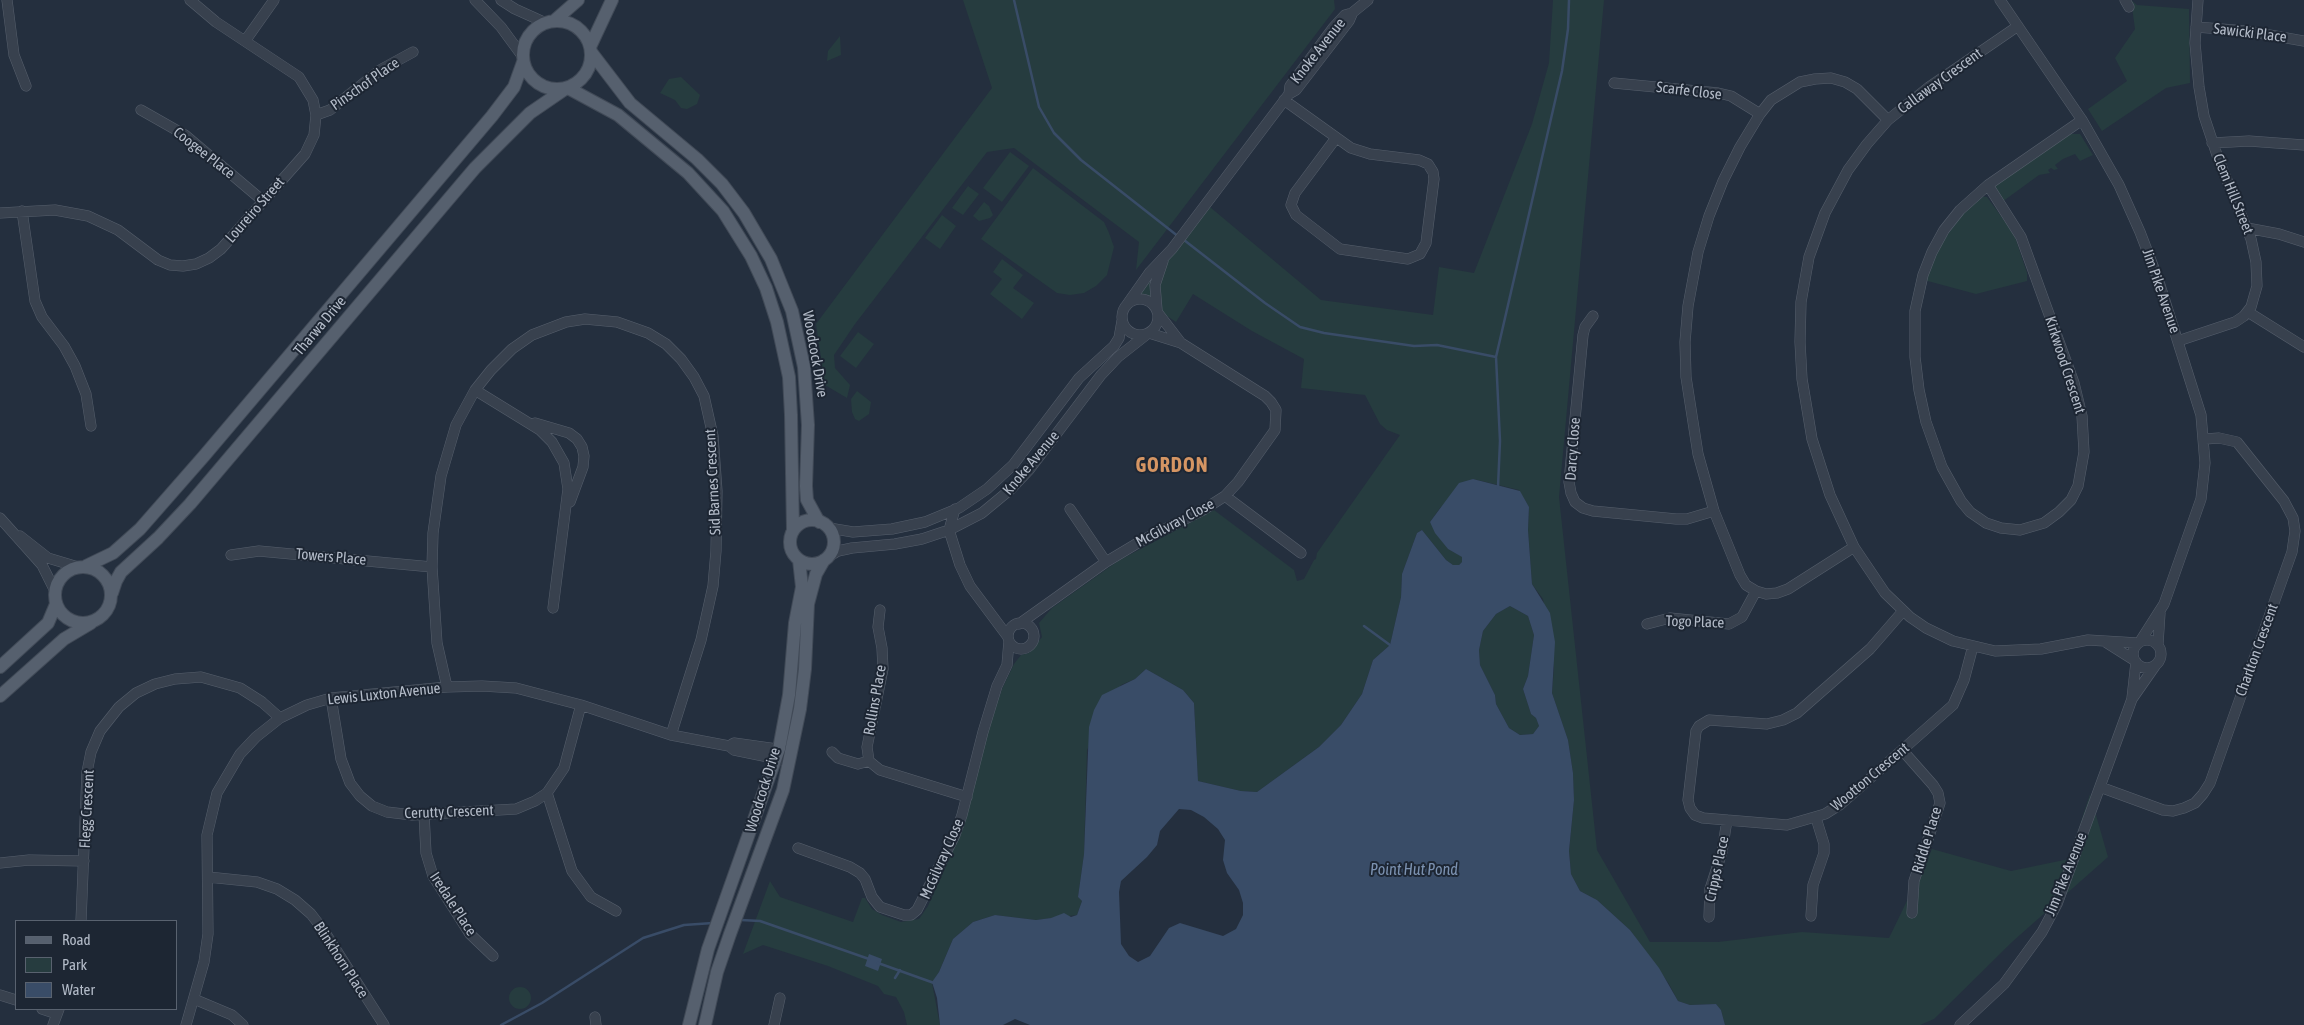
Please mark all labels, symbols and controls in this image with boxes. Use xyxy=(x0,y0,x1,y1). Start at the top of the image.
street label: Knoke Avenue xyxy=(1287,15,1349,87)
street label: Sawicki Place xyxy=(2212,20,2288,46)
street label: Callaway Crescent xyxy=(1894,44,1986,118)
street label: Pinschof Place xyxy=(327,54,403,114)
street label: Scarfe Close xyxy=(1655,78,1723,104)
street label: Coogee Place xyxy=(170,123,238,183)
street label: Clem Hill Street xyxy=(2209,151,2257,237)
street label: Loureiro Street xyxy=(222,173,288,247)
street label: Jim Pike Avenue xyxy=(2138,246,2184,336)
street label: Tharwa Drive xyxy=(290,293,350,359)
street label: Woodcock Drive xyxy=(799,309,831,399)
street label: Kirkwood Crescent xyxy=(2041,314,2089,416)
street label: Darcy Close xyxy=(1562,417,1584,481)
street label: Knoke Avenue xyxy=(999,427,1063,499)
street label: Sid Barnes Crescent xyxy=(701,429,725,535)
district label: GORDON xyxy=(1135,454,1209,478)
street label: McGilvray Close xyxy=(1133,495,1217,551)
street label: Towers Place xyxy=(295,545,367,569)
street label: Charlton Crescent xyxy=(2232,601,2282,699)
street label: Togo Place xyxy=(1665,612,1725,632)
street label: Rollins Place xyxy=(860,663,890,737)
street label: Lewis Luxton Avenue xyxy=(327,679,441,709)
street label: Wootton Crescent xyxy=(1827,739,1913,815)
street label: Woodcock Drive xyxy=(742,746,784,834)
street label: Flegg Crescent xyxy=(76,769,98,849)
street label: Cerutty Crescent xyxy=(404,801,494,823)
street label: Riddle Place xyxy=(1908,805,1946,875)
street label: McGilvray Close xyxy=(916,816,968,902)
street label: Jim Pike Avenue xyxy=(2041,830,2091,918)
street label: Cripps Place xyxy=(1701,834,1733,904)
water label: Point Hut Pond xyxy=(1370,860,1458,880)
street label: Iredale Place xyxy=(426,869,480,939)
street label: Blinkhorn Place xyxy=(310,919,372,1001)
legend xyxy=(15,920,178,1010)
text: Road xyxy=(62,931,91,948)
text: Park xyxy=(62,956,87,973)
text: Water xyxy=(62,981,95,998)

